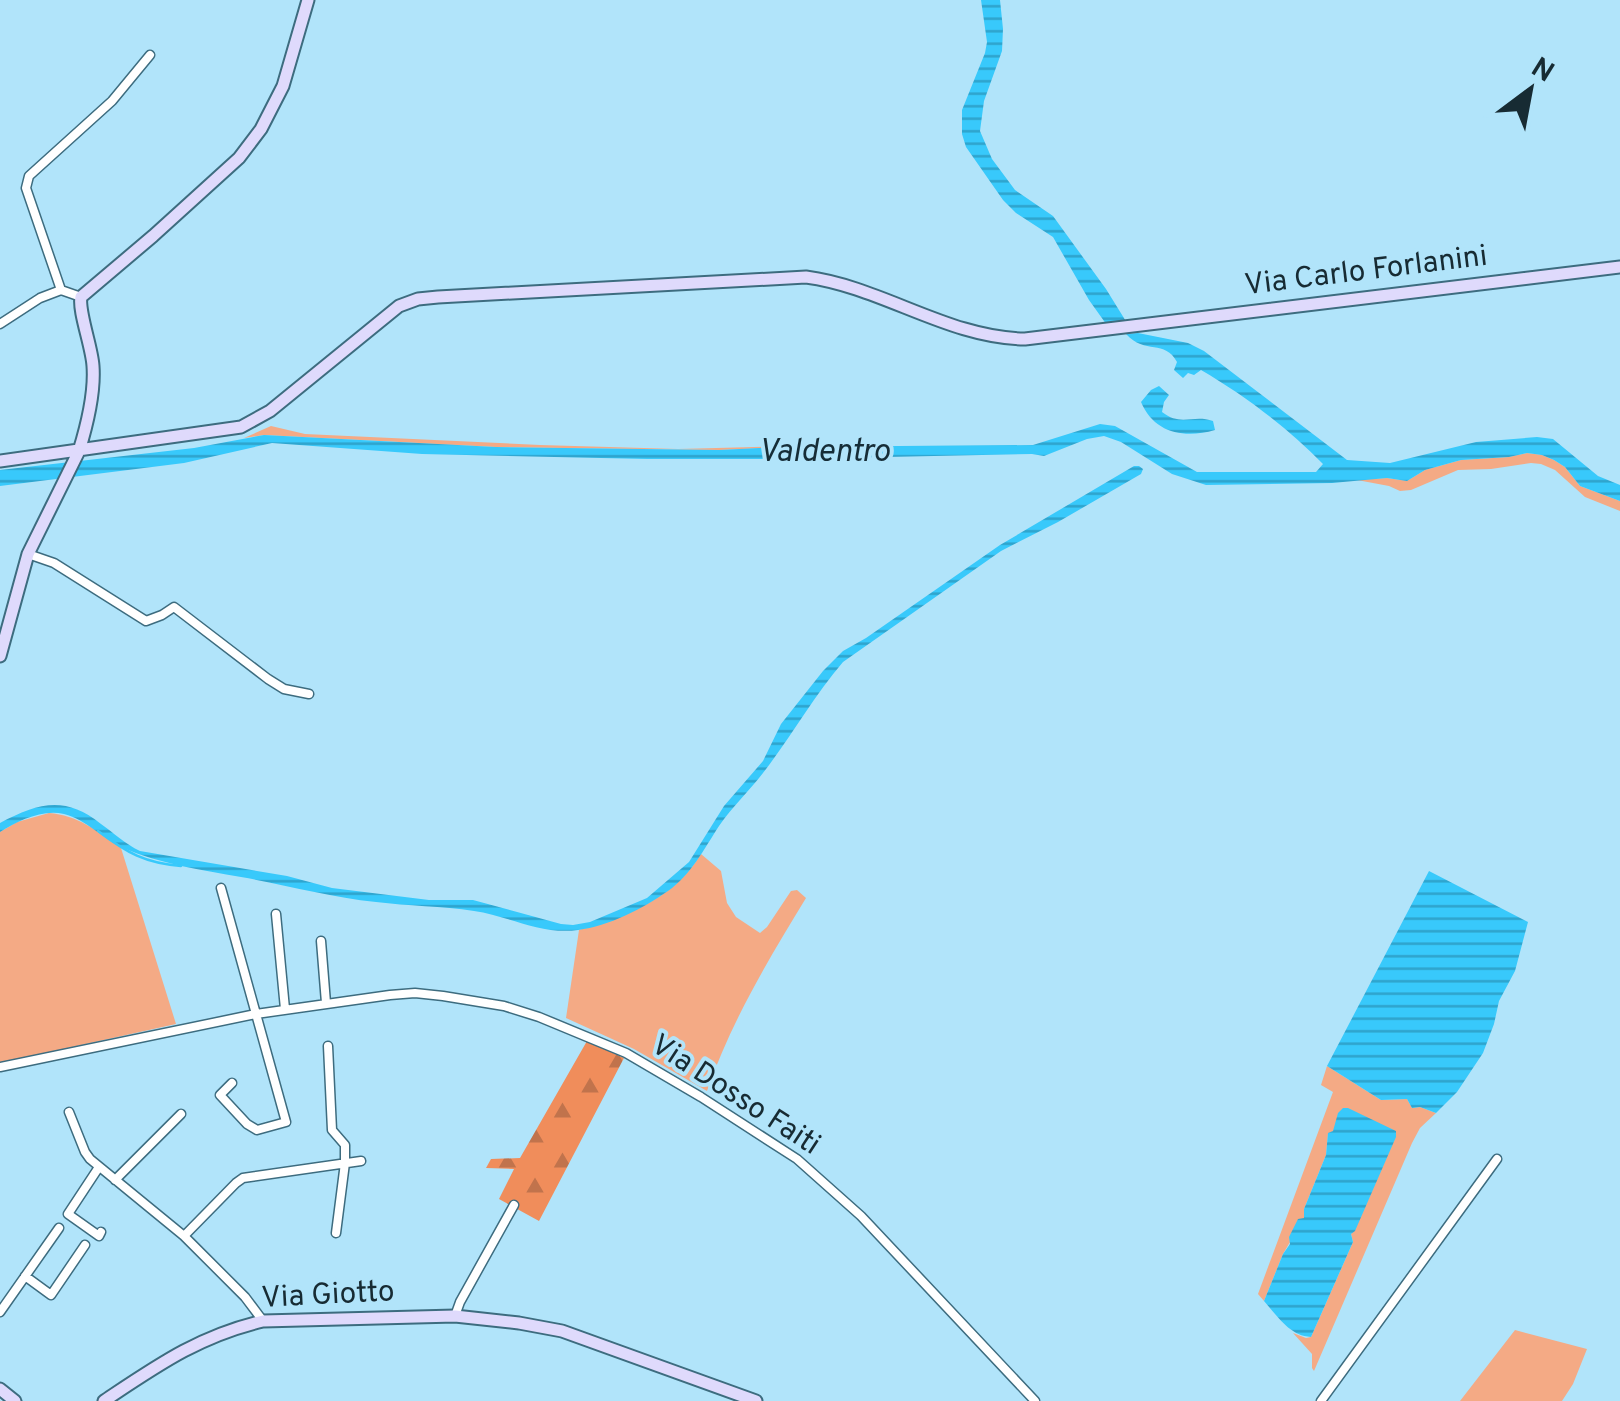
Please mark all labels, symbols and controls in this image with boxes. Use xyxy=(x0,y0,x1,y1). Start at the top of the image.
north arrow xyxy=(1480,40,1580,140)
text: N xyxy=(1524,51,1560,92)
street label: Via Carlo Forlanini xyxy=(1242,239,1490,305)
water label: Valdentro xyxy=(758,433,891,473)
street label: Via Dosso Faiti xyxy=(643,1028,827,1164)
street label: Via Giotto xyxy=(260,1274,396,1318)

